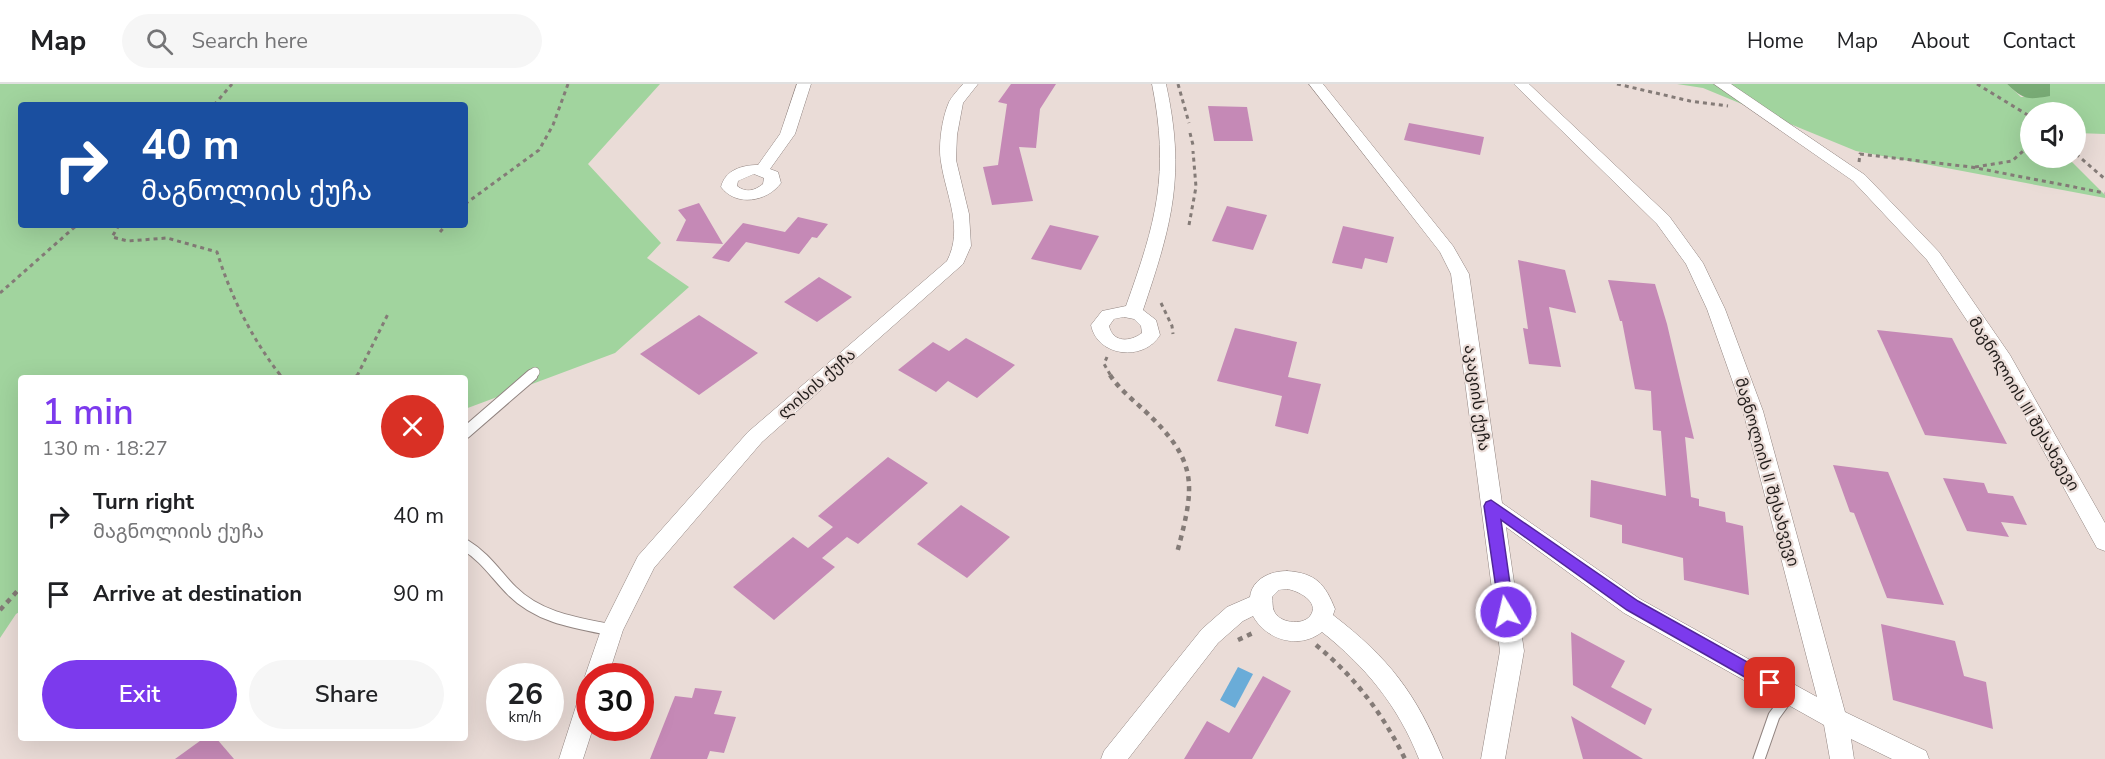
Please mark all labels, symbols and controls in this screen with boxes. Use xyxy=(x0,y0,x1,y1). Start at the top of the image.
search box xyxy=(122,14,542,68)
text: Map xyxy=(30,22,86,60)
icon: search xyxy=(143,25,176,58)
text: Search here xyxy=(191,26,308,56)
text: Home xyxy=(1747,27,1804,55)
text: Map xyxy=(1837,27,1878,55)
text: About xyxy=(1911,27,1969,55)
text: Contact xyxy=(2002,27,2075,55)
map controls xyxy=(2020,102,2086,168)
button: sound xyxy=(2020,102,2086,168)
text: 40 m xyxy=(141,117,240,174)
icon: right xyxy=(42,126,120,204)
text: მაგნოლიის ქუჩა xyxy=(141,173,372,210)
street label: მაგნოლიის III შესახვევი xyxy=(1963,313,2085,495)
street label: ლისის ქუჩა xyxy=(773,344,861,424)
street label: აკაციის ქუჩა xyxy=(1459,344,1495,452)
street label: მაგნოლიის II შესახვევი xyxy=(1729,375,1805,569)
text: 1 min xyxy=(42,388,134,437)
button: close xyxy=(381,395,444,458)
text: 130 m · 18:27 xyxy=(42,435,168,462)
text: Turn right xyxy=(93,487,194,517)
icon: right xyxy=(42,500,75,533)
text: 40 m xyxy=(393,501,444,531)
text: მაგნოლიის ქუჩა xyxy=(93,518,264,545)
icon: arrive xyxy=(42,578,75,611)
text: Arrive at destination xyxy=(93,579,302,609)
text: 90 m xyxy=(393,579,444,609)
position arrow xyxy=(1474,580,1538,644)
pin xyxy=(1744,657,1795,708)
button: Exit xyxy=(42,660,237,729)
button: Share xyxy=(249,660,444,729)
speed limit sign: 30 xyxy=(576,663,654,741)
icon: arrive xyxy=(1753,666,1786,699)
text: 26 xyxy=(507,674,543,715)
text: km/h xyxy=(508,707,542,727)

